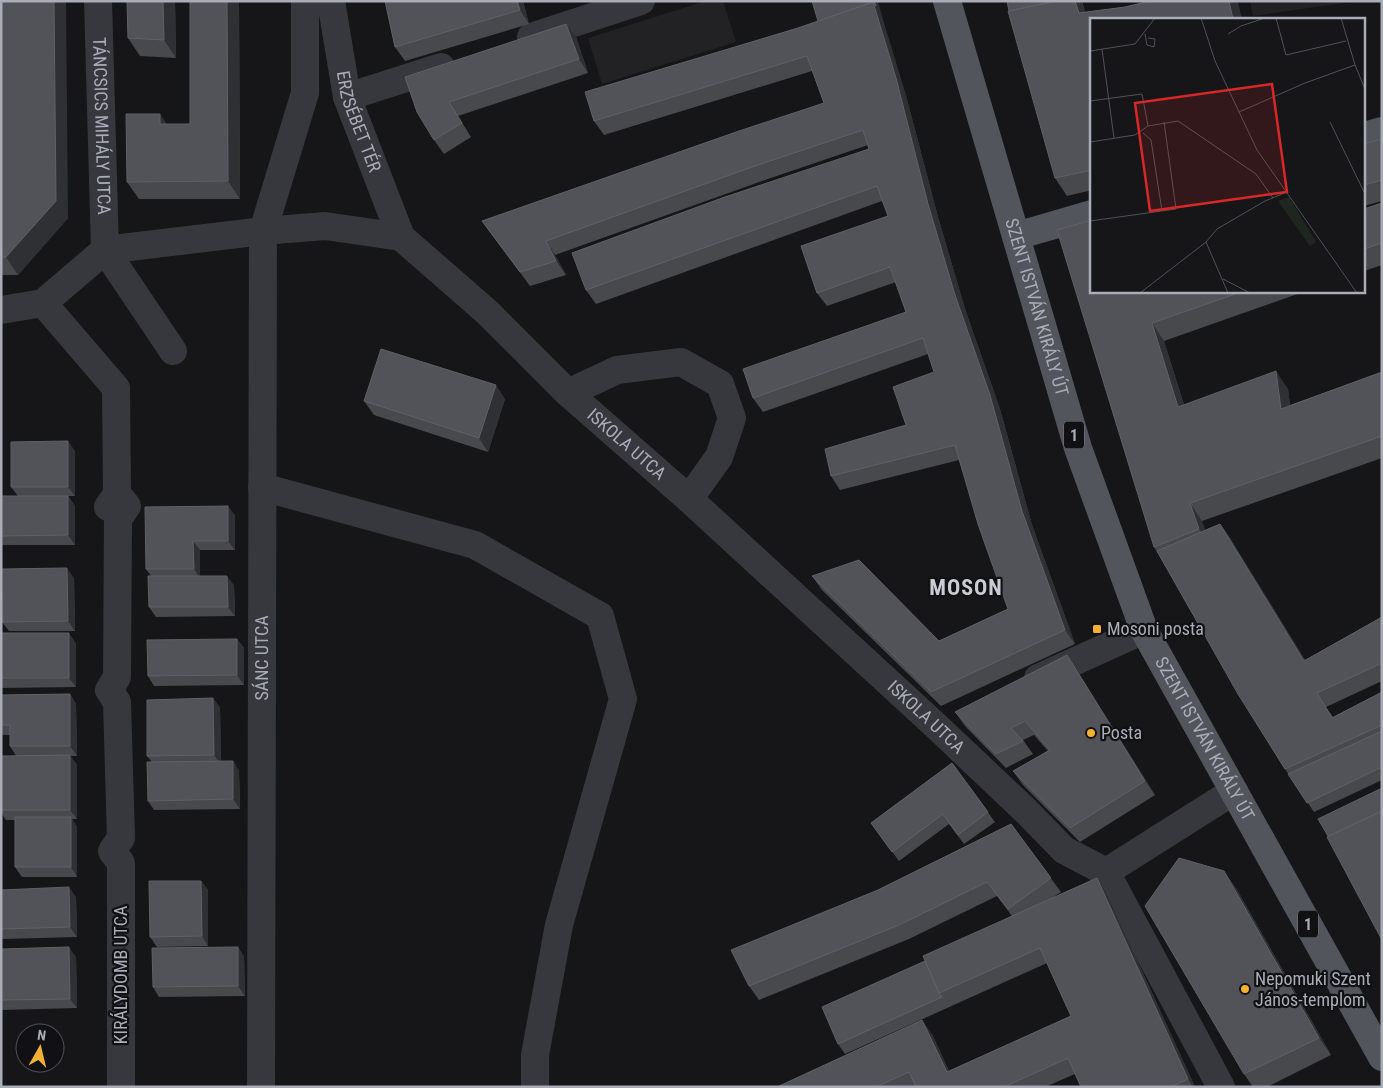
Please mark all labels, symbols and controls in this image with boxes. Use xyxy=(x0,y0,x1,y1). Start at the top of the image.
inset map xyxy=(1090,18,1366,292)
street label: TÁNCSICS MIHÁLY UTCA xyxy=(89,37,115,216)
street label: ERZSÉBET TÉR xyxy=(333,69,386,175)
street label: SZENT ISTVÁN KIRÁLY ÚT xyxy=(1001,216,1073,398)
street label: ISKOLA UTCA xyxy=(583,404,671,484)
road number: 1 xyxy=(1064,422,1084,448)
district label: MOSON xyxy=(929,575,1003,600)
street label: SÁNC UTCA xyxy=(251,615,272,701)
place label: Mosoni posta xyxy=(1107,618,1204,639)
marker: Mosoni posta xyxy=(1091,623,1103,635)
street label: SZENT ISTVÁN KIRÁLY ÚT xyxy=(1151,653,1259,824)
street label: ISKOLA UTCA xyxy=(884,676,970,758)
place label: Posta xyxy=(1101,722,1142,743)
marker: Posta xyxy=(1085,727,1097,739)
street label: KIRÁLYDOMB UTCA xyxy=(110,905,131,1044)
road number: 1 xyxy=(1298,911,1318,938)
place label: Nepomuki Szent János-templom xyxy=(1255,968,1371,1010)
marker: Nepomuki Szent János-templom xyxy=(1239,983,1251,995)
north arrow xyxy=(15,1023,65,1073)
text: N xyxy=(36,1027,47,1044)

